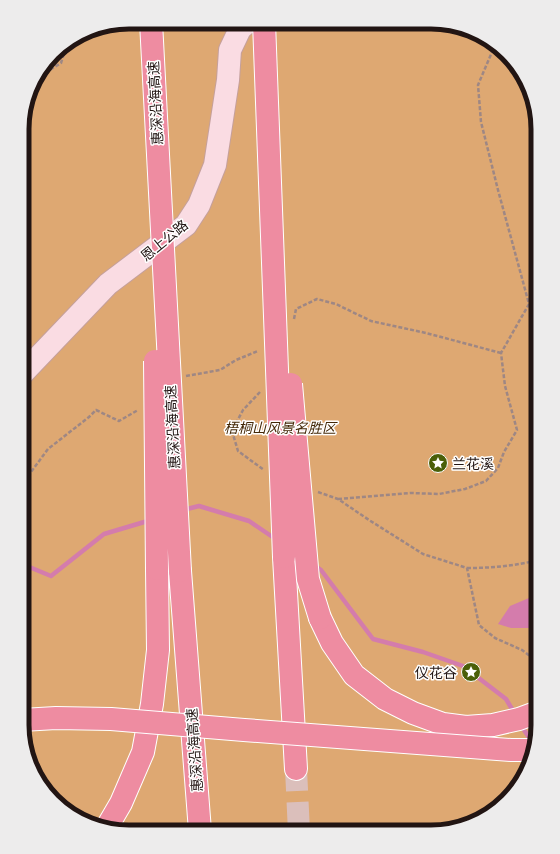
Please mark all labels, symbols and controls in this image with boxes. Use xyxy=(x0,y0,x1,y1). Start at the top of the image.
street label: 惠深沿海高速 xyxy=(143,61,167,145)
street label: 恩上公路 xyxy=(136,215,192,265)
street label: 惠深沿海高速 xyxy=(160,385,184,469)
park label: 梧桐山风景名胜区 xyxy=(224,418,338,437)
place icon: 兰花溪 xyxy=(427,452,449,474)
place label: 兰花溪 xyxy=(452,454,494,473)
place icon: 仪花谷 xyxy=(460,661,482,683)
place label: 仪花谷 xyxy=(415,663,457,682)
street label: 惠深沿海高速 xyxy=(182,707,206,793)

